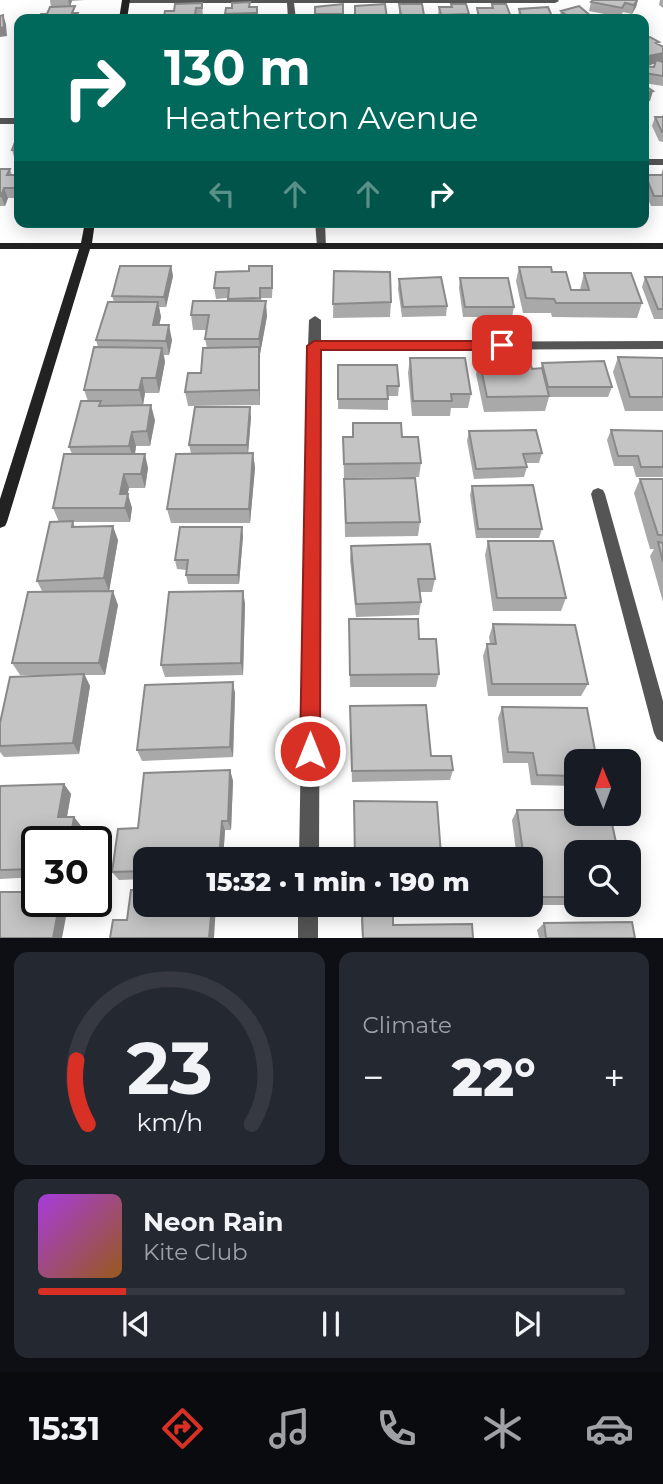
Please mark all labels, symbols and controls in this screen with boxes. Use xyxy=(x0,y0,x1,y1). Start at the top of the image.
text: 130 m xyxy=(164,38,311,97)
icon: right xyxy=(49,42,140,133)
text: Heatherton Avenue xyxy=(164,98,478,137)
icon: left xyxy=(203,175,241,213)
icon: ahead xyxy=(276,175,314,213)
icon: ahead xyxy=(349,175,387,213)
icon: right xyxy=(422,175,460,213)
pin xyxy=(472,315,532,375)
icon: arrive xyxy=(483,326,521,364)
position arrow xyxy=(273,714,347,788)
north arrow xyxy=(564,749,640,826)
map controls xyxy=(564,749,641,917)
speed limit sign: 30 xyxy=(21,826,112,917)
button: search xyxy=(564,840,641,917)
text: 15:32 · 1 min · 190 m xyxy=(206,866,470,898)
text: Climate xyxy=(363,1011,452,1039)
text: 23 xyxy=(126,1025,212,1113)
text: 22° xyxy=(452,1046,536,1109)
text: − xyxy=(363,1054,384,1101)
text: + xyxy=(603,1054,625,1101)
text: km/h xyxy=(136,1107,203,1137)
text: Neon Rain xyxy=(143,1206,284,1238)
text: Kite Club xyxy=(143,1238,248,1266)
icon: previous xyxy=(117,1305,155,1343)
icon: pause xyxy=(312,1305,350,1343)
icon: next xyxy=(508,1305,546,1343)
icon: directions xyxy=(158,1404,207,1453)
icon: music xyxy=(265,1404,314,1453)
icon: phone xyxy=(372,1404,421,1453)
icon: climate xyxy=(478,1404,527,1453)
icon: car xyxy=(585,1404,634,1453)
text: 15:31 xyxy=(29,1409,100,1448)

